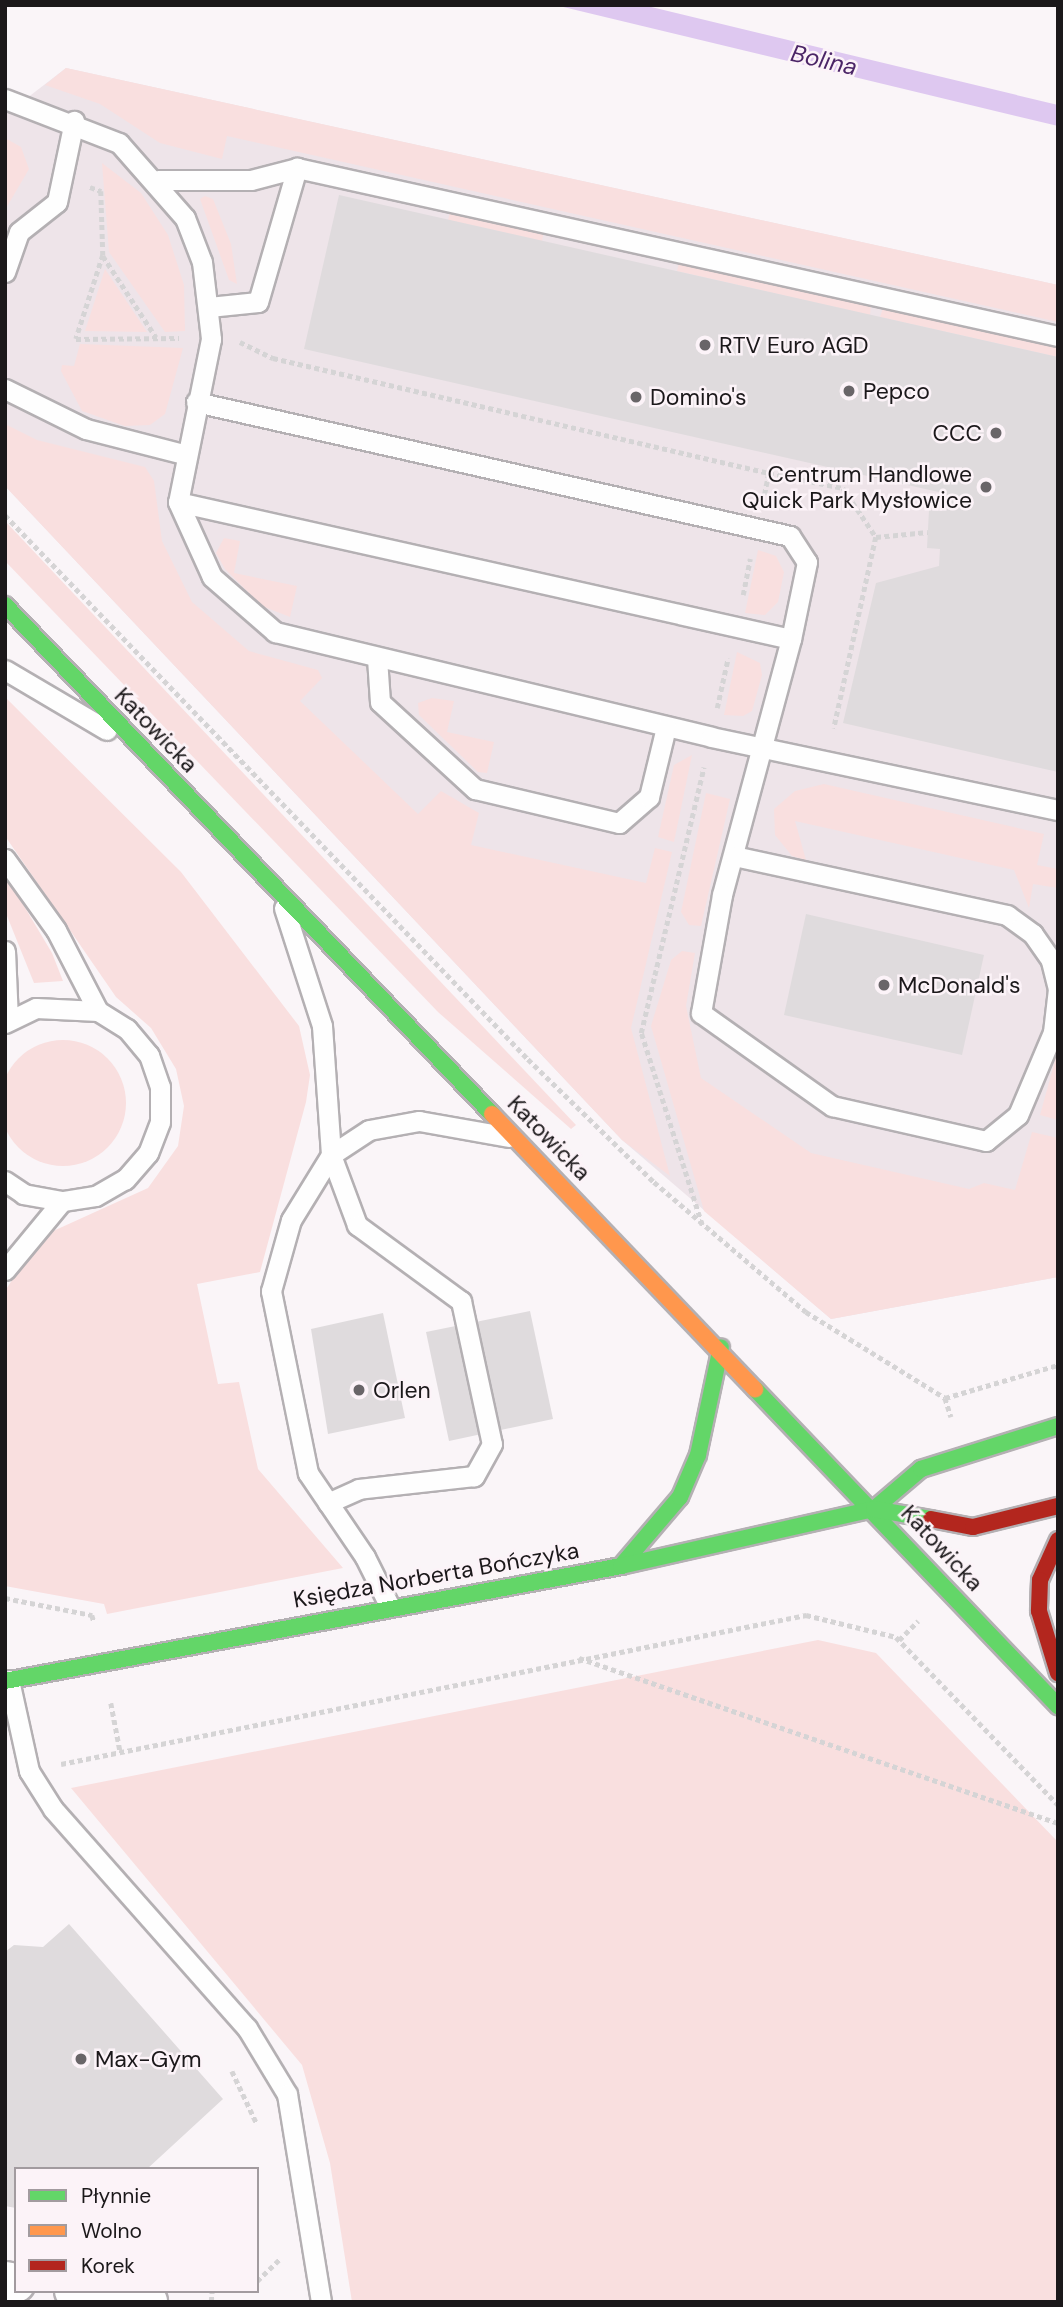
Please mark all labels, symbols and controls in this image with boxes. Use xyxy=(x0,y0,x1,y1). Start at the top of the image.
water label: Bolina xyxy=(788,38,860,82)
place label: RTV Euro AGD xyxy=(719,331,869,359)
marker: RTV Euro AGD xyxy=(697,337,713,353)
place label: Pepco xyxy=(863,377,930,405)
place label: Domino's xyxy=(650,383,747,411)
marker: Pepco xyxy=(841,383,857,399)
marker: Domino's xyxy=(628,389,644,405)
place label: CCC xyxy=(933,419,982,447)
marker: CCC xyxy=(988,425,1004,441)
place label: Centrum Handlowe Quick Park Mysłowice xyxy=(742,460,972,514)
marker: Centrum Handlowe Quick Park Mysłowice xyxy=(978,479,994,495)
street label: Katowicka xyxy=(109,682,203,778)
place label: McDonald's xyxy=(898,971,1020,999)
marker: McDonald's xyxy=(876,977,892,993)
street label: Katowicka xyxy=(502,1090,596,1186)
place label: Orlen xyxy=(373,1376,431,1404)
marker: Orlen xyxy=(351,1382,367,1398)
street label: Katowicka xyxy=(895,1499,989,1597)
street label: Księdza Norberta Bończyka xyxy=(291,1536,581,1614)
place label: Max-Gym xyxy=(95,2045,201,2073)
marker: Max-Gym xyxy=(73,2051,89,2067)
legend xyxy=(14,2167,259,2293)
text: Płynnie xyxy=(81,2182,151,2210)
text: Wolno xyxy=(81,2217,142,2245)
text: Korek xyxy=(81,2252,135,2280)

